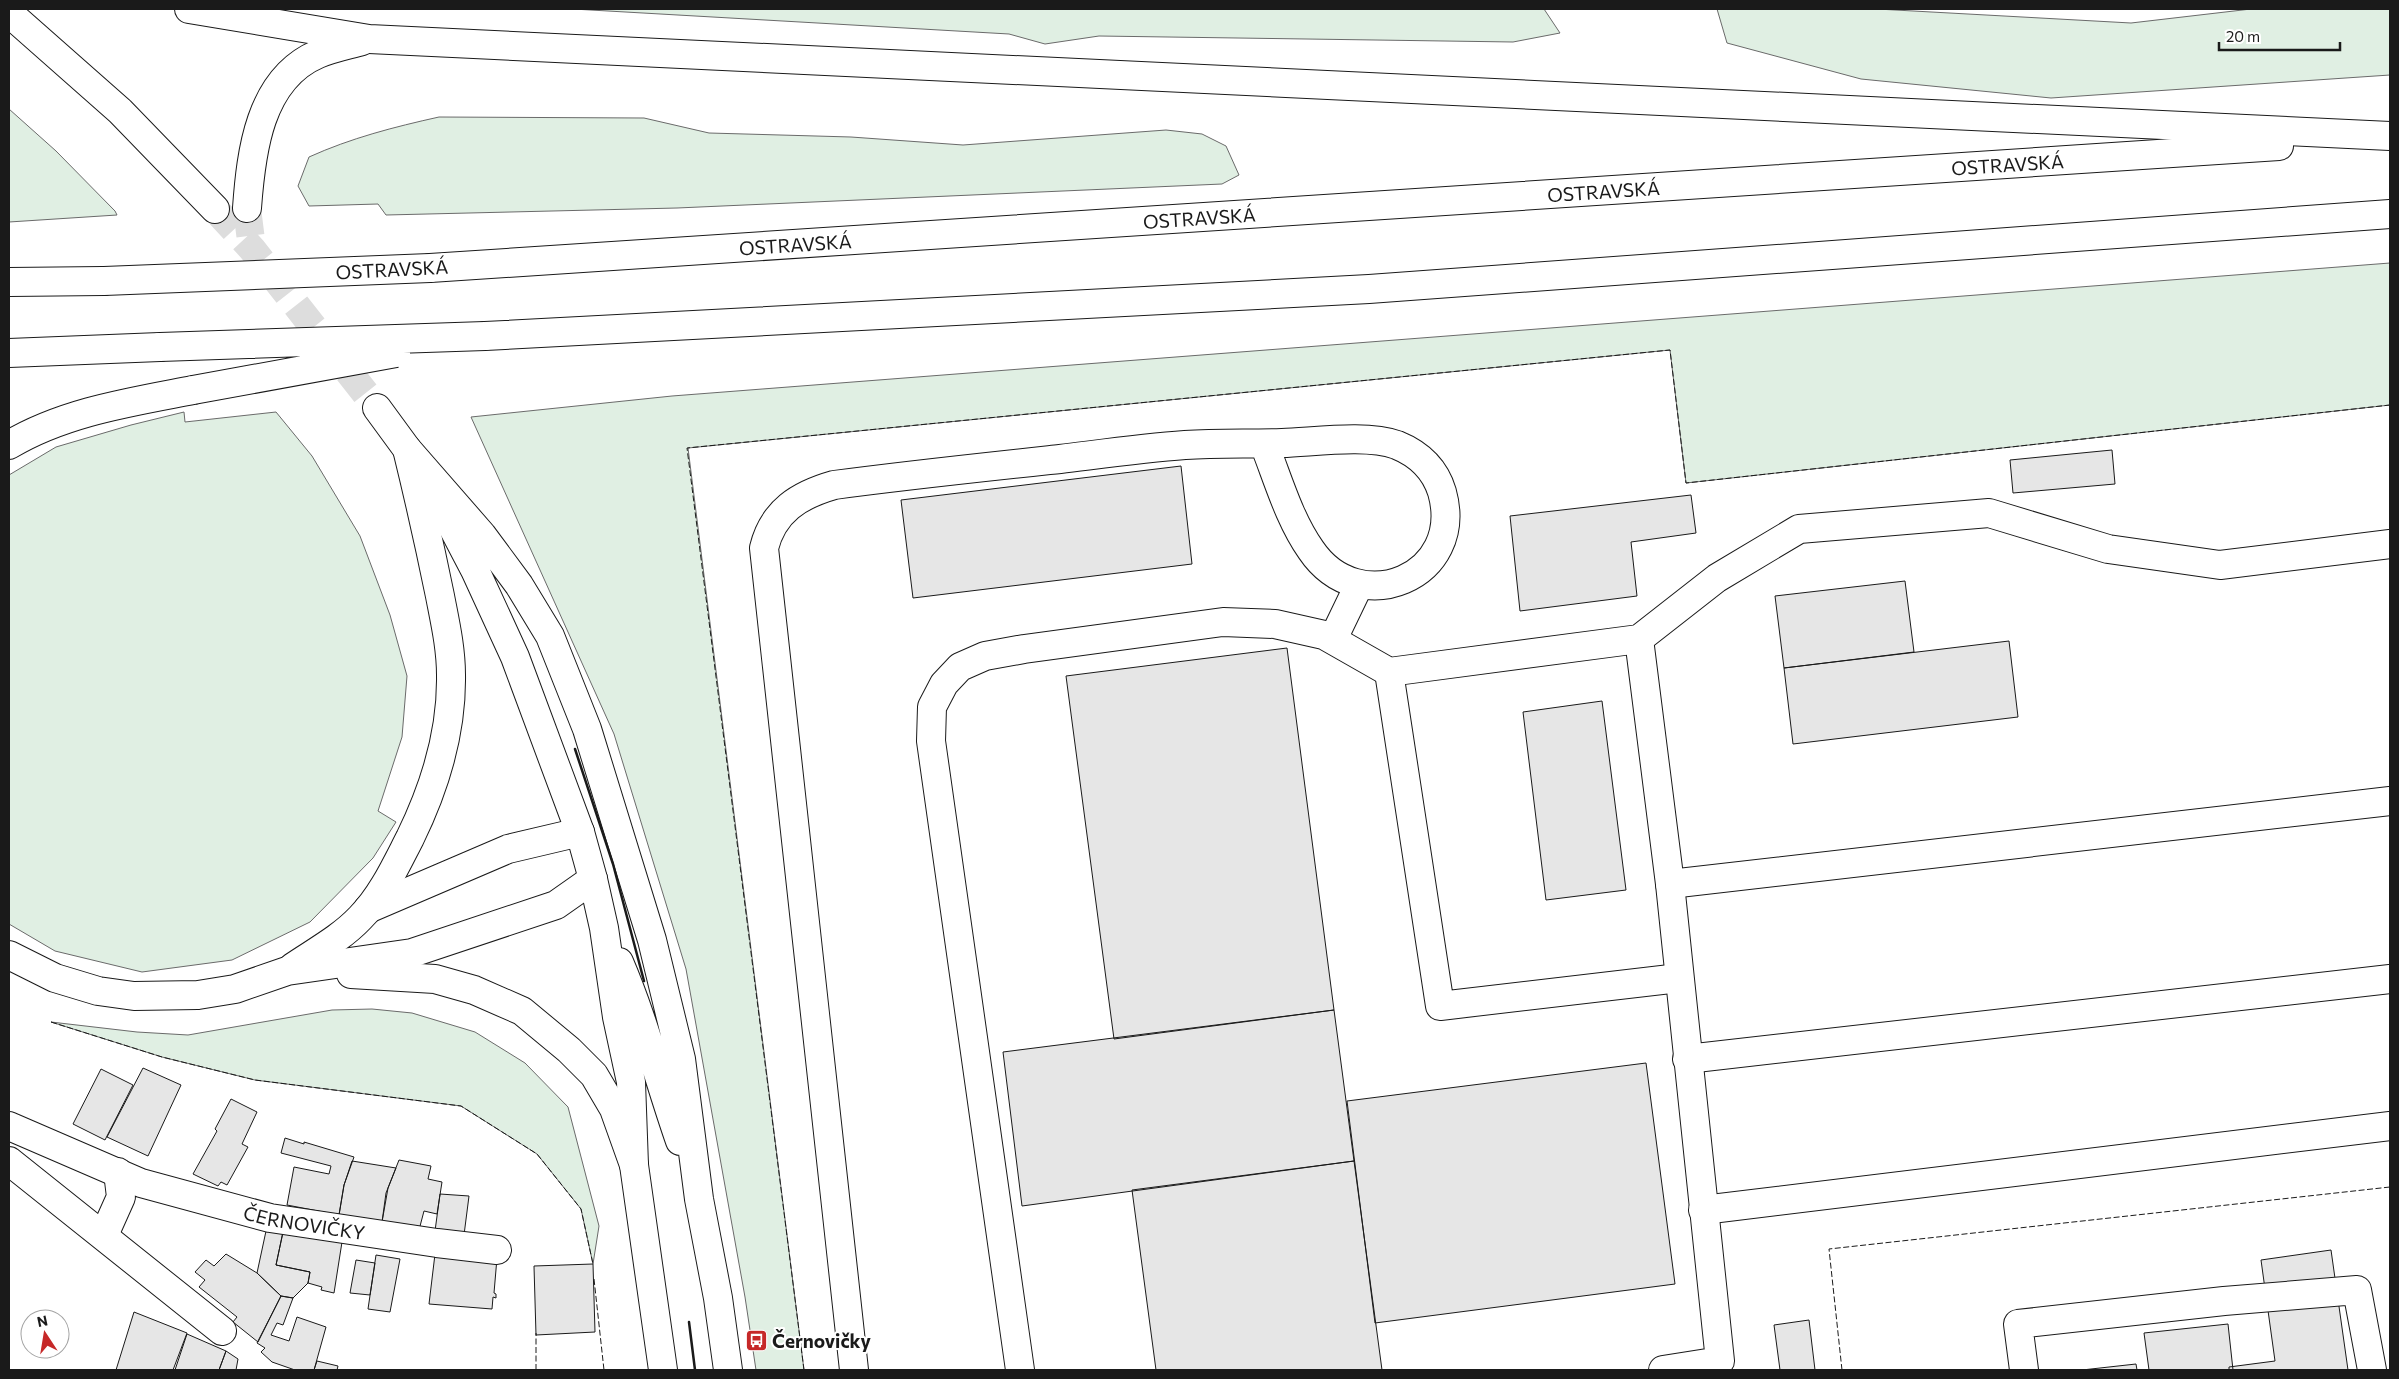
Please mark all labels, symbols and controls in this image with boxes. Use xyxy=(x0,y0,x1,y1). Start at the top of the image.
scale bar xyxy=(2219,20,2340,52)
text: 20 m xyxy=(2226,27,2260,45)
street label: OSTRAVSKÁ xyxy=(1951,149,2065,179)
street label: OSTRAVSKÁ xyxy=(1546,175,1660,206)
street label: OSTRAVSKÁ xyxy=(1142,202,1256,232)
street label: OSTRAVSKÁ xyxy=(738,229,852,259)
street label: OSTRAVSKÁ xyxy=(335,255,449,283)
street label: ČERNOVIČKY xyxy=(241,1199,367,1244)
north arrow xyxy=(20,1309,70,1359)
text: N xyxy=(35,1311,49,1330)
bus stop icon: Černovičky xyxy=(744,1328,768,1352)
place label: Černovičky xyxy=(772,1329,871,1352)

